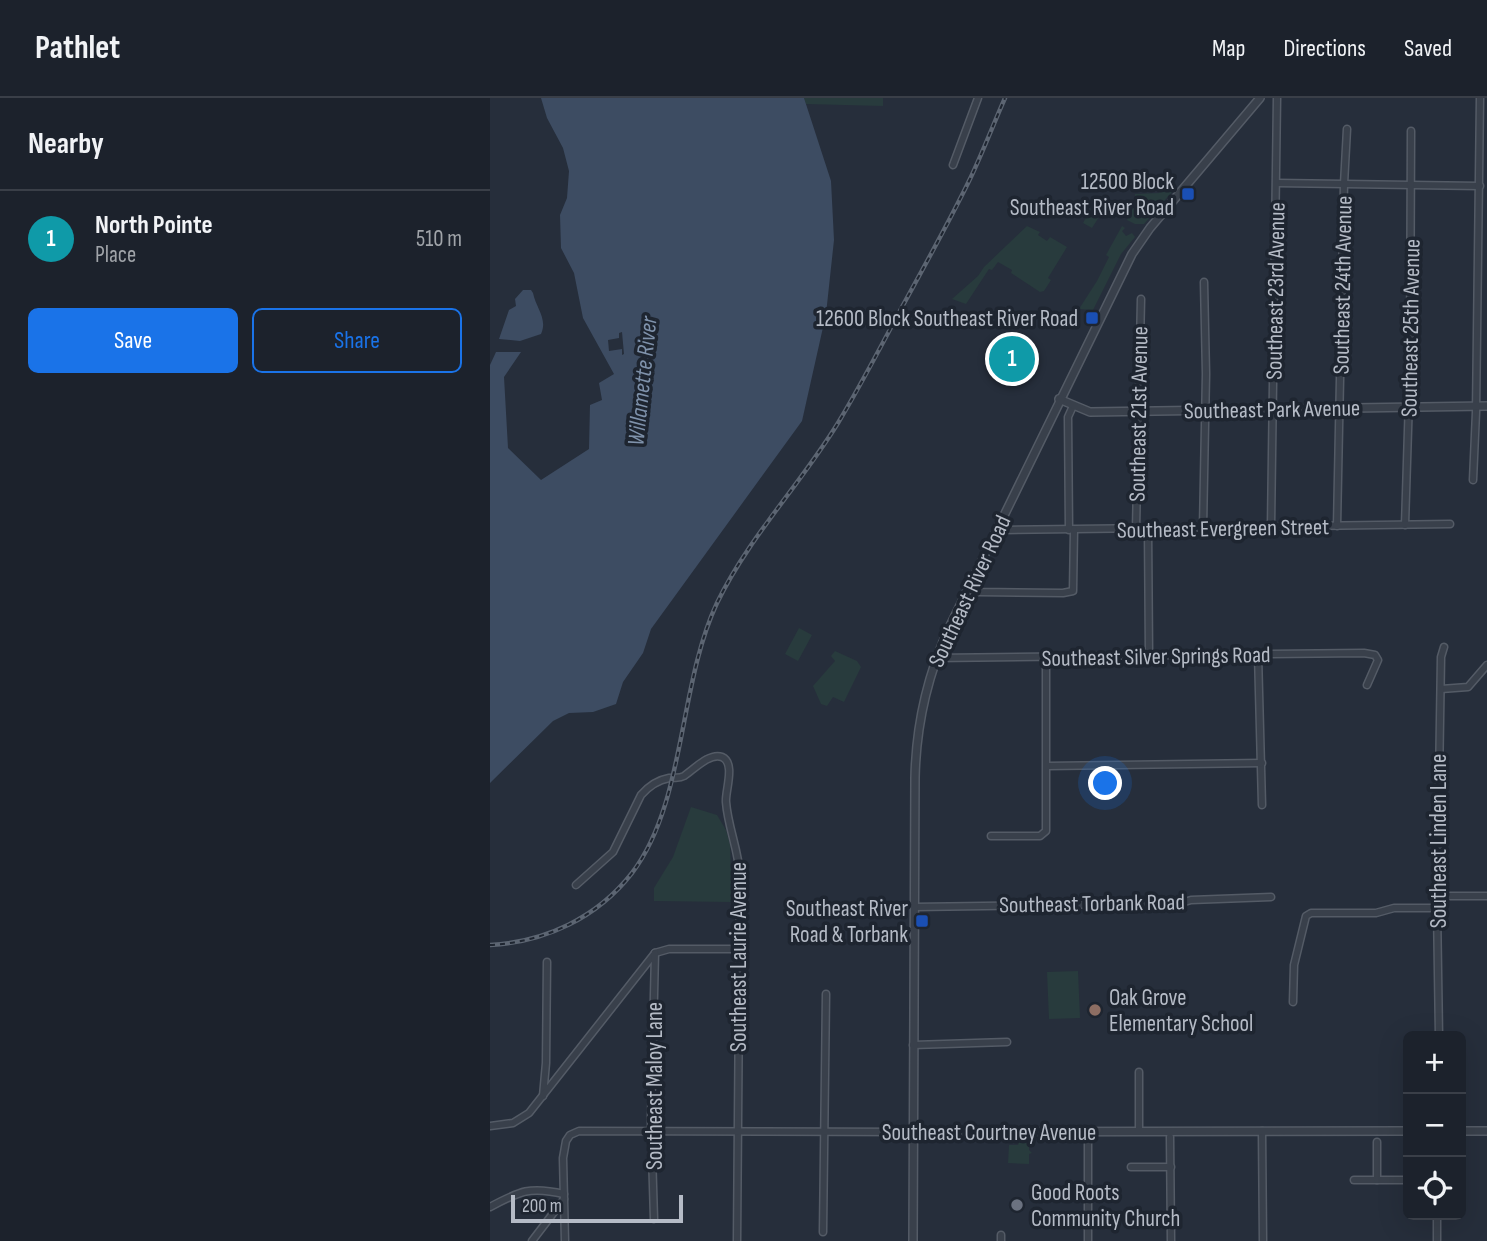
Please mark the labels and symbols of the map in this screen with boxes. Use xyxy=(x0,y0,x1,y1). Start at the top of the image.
place label: 12500 Block Southeast River Road xyxy=(1010,168,1174,222)
marker: 12500 Block Southeast River Road xyxy=(1180,186,1196,202)
street label: Southeast 24th Avenue xyxy=(1327,195,1359,375)
street label: Southeast 23rd Avenue xyxy=(1260,202,1292,380)
street label: Southeast 25th Avenue xyxy=(1395,239,1427,417)
place label: 12600 Block Southeast River Road xyxy=(816,305,1078,333)
marker: 12600 Block Southeast River Road xyxy=(1084,310,1100,326)
water label: Willamette River xyxy=(621,314,664,447)
street label: Southeast 21st Avenue xyxy=(1123,326,1155,502)
pin: 1 xyxy=(989,333,1035,385)
street label: Southeast Park Avenue xyxy=(1184,394,1360,426)
street label: Southeast River Road xyxy=(922,511,1017,672)
street label: Southeast Evergreen Street xyxy=(1117,513,1329,545)
street label: Southeast Silver Springs Road xyxy=(1041,641,1271,673)
street label: Southeast Linden Lane xyxy=(1425,754,1453,928)
your location xyxy=(1088,766,1122,800)
street label: Southeast Laurie Avenue xyxy=(725,862,753,1052)
street label: Southeast Torbank Road xyxy=(999,888,1185,920)
place label: Southeast River Road & Torbank xyxy=(786,895,908,949)
marker: Southeast River Road & Torbank xyxy=(914,913,930,929)
place label: Oak Grove Elementary School xyxy=(1109,984,1253,1038)
street label: Southeast Maloy Lane xyxy=(641,1002,669,1170)
marker: Oak Grove Elementary School xyxy=(1087,1002,1103,1018)
street label: Southeast Courtney Avenue xyxy=(882,1119,1096,1147)
place label: Good Roots Community Church xyxy=(1031,1179,1180,1233)
scale bar xyxy=(511,1192,682,1224)
marker: Good Roots Community Church xyxy=(1009,1197,1025,1213)

